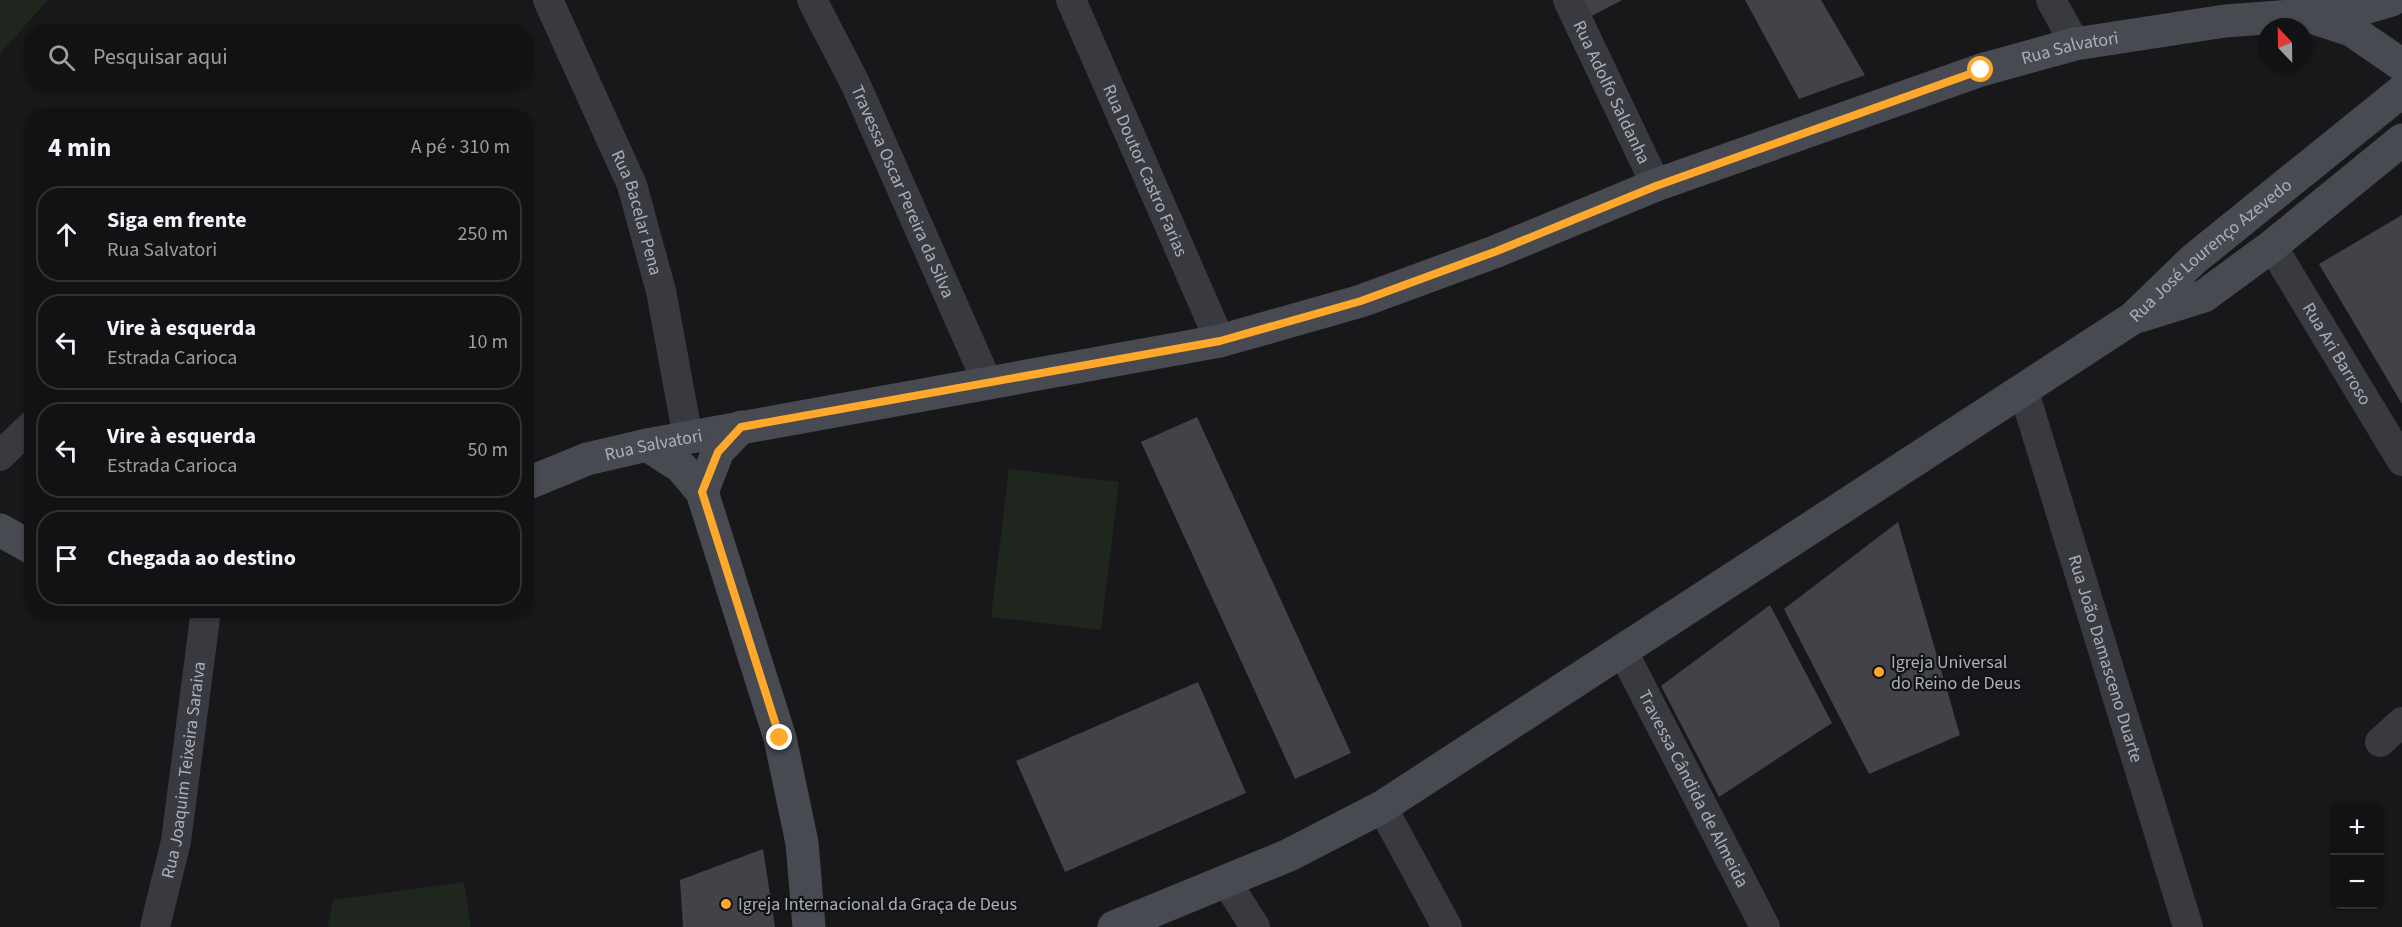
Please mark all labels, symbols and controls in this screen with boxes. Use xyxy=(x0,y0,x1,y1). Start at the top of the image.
street label: Rua Adolfo Saldanha xyxy=(1566,16,1656,168)
north arrow xyxy=(2258,18,2312,72)
search box xyxy=(24,24,534,90)
street label: Rua Salvatori xyxy=(2018,25,2120,71)
icon: search xyxy=(45,41,78,74)
text: Pesquisar aqui xyxy=(93,41,228,73)
route start xyxy=(1967,56,1993,82)
street label: Travessa Oscar Pereira da Silva xyxy=(844,81,960,302)
street label: Rua Doutor Castro Farias xyxy=(1096,81,1194,261)
text: 4 min xyxy=(48,129,111,166)
text: A pé · 310 m xyxy=(411,133,510,161)
street label: Rua Bacelar Pena xyxy=(605,146,668,278)
street label: Rua José Lourenço Azevedo xyxy=(2124,173,2297,328)
text: Siga em frente xyxy=(107,204,247,236)
icon: ahead xyxy=(50,218,83,251)
text: 250 m xyxy=(458,220,508,248)
text: Rua Salvatori xyxy=(107,236,217,264)
street label: Rua Ari Barroso xyxy=(2296,298,2377,410)
text: Vire à esquerda xyxy=(107,312,256,344)
icon: left xyxy=(50,326,83,359)
text: 10 m xyxy=(468,328,508,356)
text: Estrada Carioca xyxy=(107,344,237,372)
text: Vire à esquerda xyxy=(107,420,256,452)
street label: Rua Salvatori xyxy=(602,423,704,467)
icon: left xyxy=(50,434,83,467)
text: 50 m xyxy=(468,436,508,464)
text: Estrada Carioca xyxy=(107,452,237,480)
icon: arrive xyxy=(50,542,83,575)
text: Chegada ao destino xyxy=(107,542,296,574)
street label: Rua João Damasceno Duarte xyxy=(2062,552,2149,766)
place label: Igreja Universal do Reino de Deus xyxy=(1891,650,2021,696)
street label: Rua Joaquim Teixeira Saraiva xyxy=(155,660,212,881)
marker: Igreja Universal do Reino de Deus xyxy=(1872,665,1886,679)
street label: Travessa Cândida de Almeida xyxy=(1632,686,1755,892)
route end xyxy=(766,724,792,750)
map controls xyxy=(2330,801,2384,909)
button: + xyxy=(2330,801,2384,855)
button: − xyxy=(2330,855,2384,909)
place label: Igreja Internacional da Graça de Deus xyxy=(738,892,1017,917)
marker: Igreja Internacional da Graça de Deus xyxy=(719,897,733,911)

